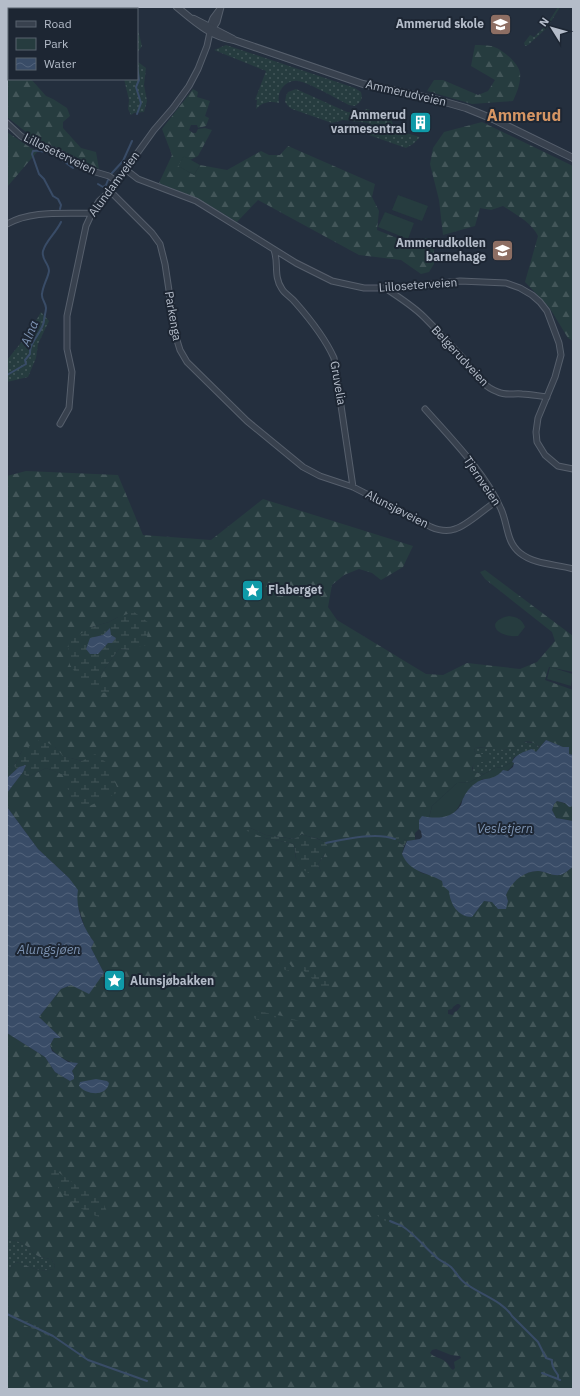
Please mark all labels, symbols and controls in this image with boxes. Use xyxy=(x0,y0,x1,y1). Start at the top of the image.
legend xyxy=(8,8,138,80)
north arrow xyxy=(532,8,572,48)
school or university icon: Ammerud skole xyxy=(487,11,513,37)
text: N xyxy=(536,15,552,29)
text: Road xyxy=(44,16,72,31)
place label: Ammerud skole xyxy=(396,16,484,31)
text: Park xyxy=(44,36,69,51)
text: Water xyxy=(44,56,77,71)
street label: Ammerudveien xyxy=(364,76,448,109)
district label: Ammerud xyxy=(487,105,561,125)
place label: Ammerud varmesentral xyxy=(331,107,406,136)
building icon: Ammerud varmesentral xyxy=(408,109,434,135)
street label: Lilloseterveien xyxy=(22,130,99,178)
street label: Alundamveien xyxy=(85,148,142,219)
place label: Ammerudkollen barnehage xyxy=(396,235,486,264)
school or university icon: Ammerudkollen barnehage xyxy=(489,237,515,263)
street label: Lilloseterveien xyxy=(378,274,458,295)
street label: Parkenga xyxy=(162,290,185,343)
water label: Alna xyxy=(16,318,42,350)
street label: Belgerudveien xyxy=(428,322,492,389)
street label: Gruvelia xyxy=(327,360,350,407)
street label: Tjernveien xyxy=(460,453,504,508)
street label: Alunsjøveien xyxy=(363,486,431,531)
place icon: Flaberget xyxy=(240,577,266,603)
place label: Flaberget xyxy=(268,582,323,597)
water label: Vesletjern xyxy=(477,820,533,837)
water label: Alungsjøen xyxy=(16,941,81,958)
place icon: Alunsjøbakken xyxy=(102,968,128,994)
place label: Alunsjøbakken xyxy=(130,973,214,988)

